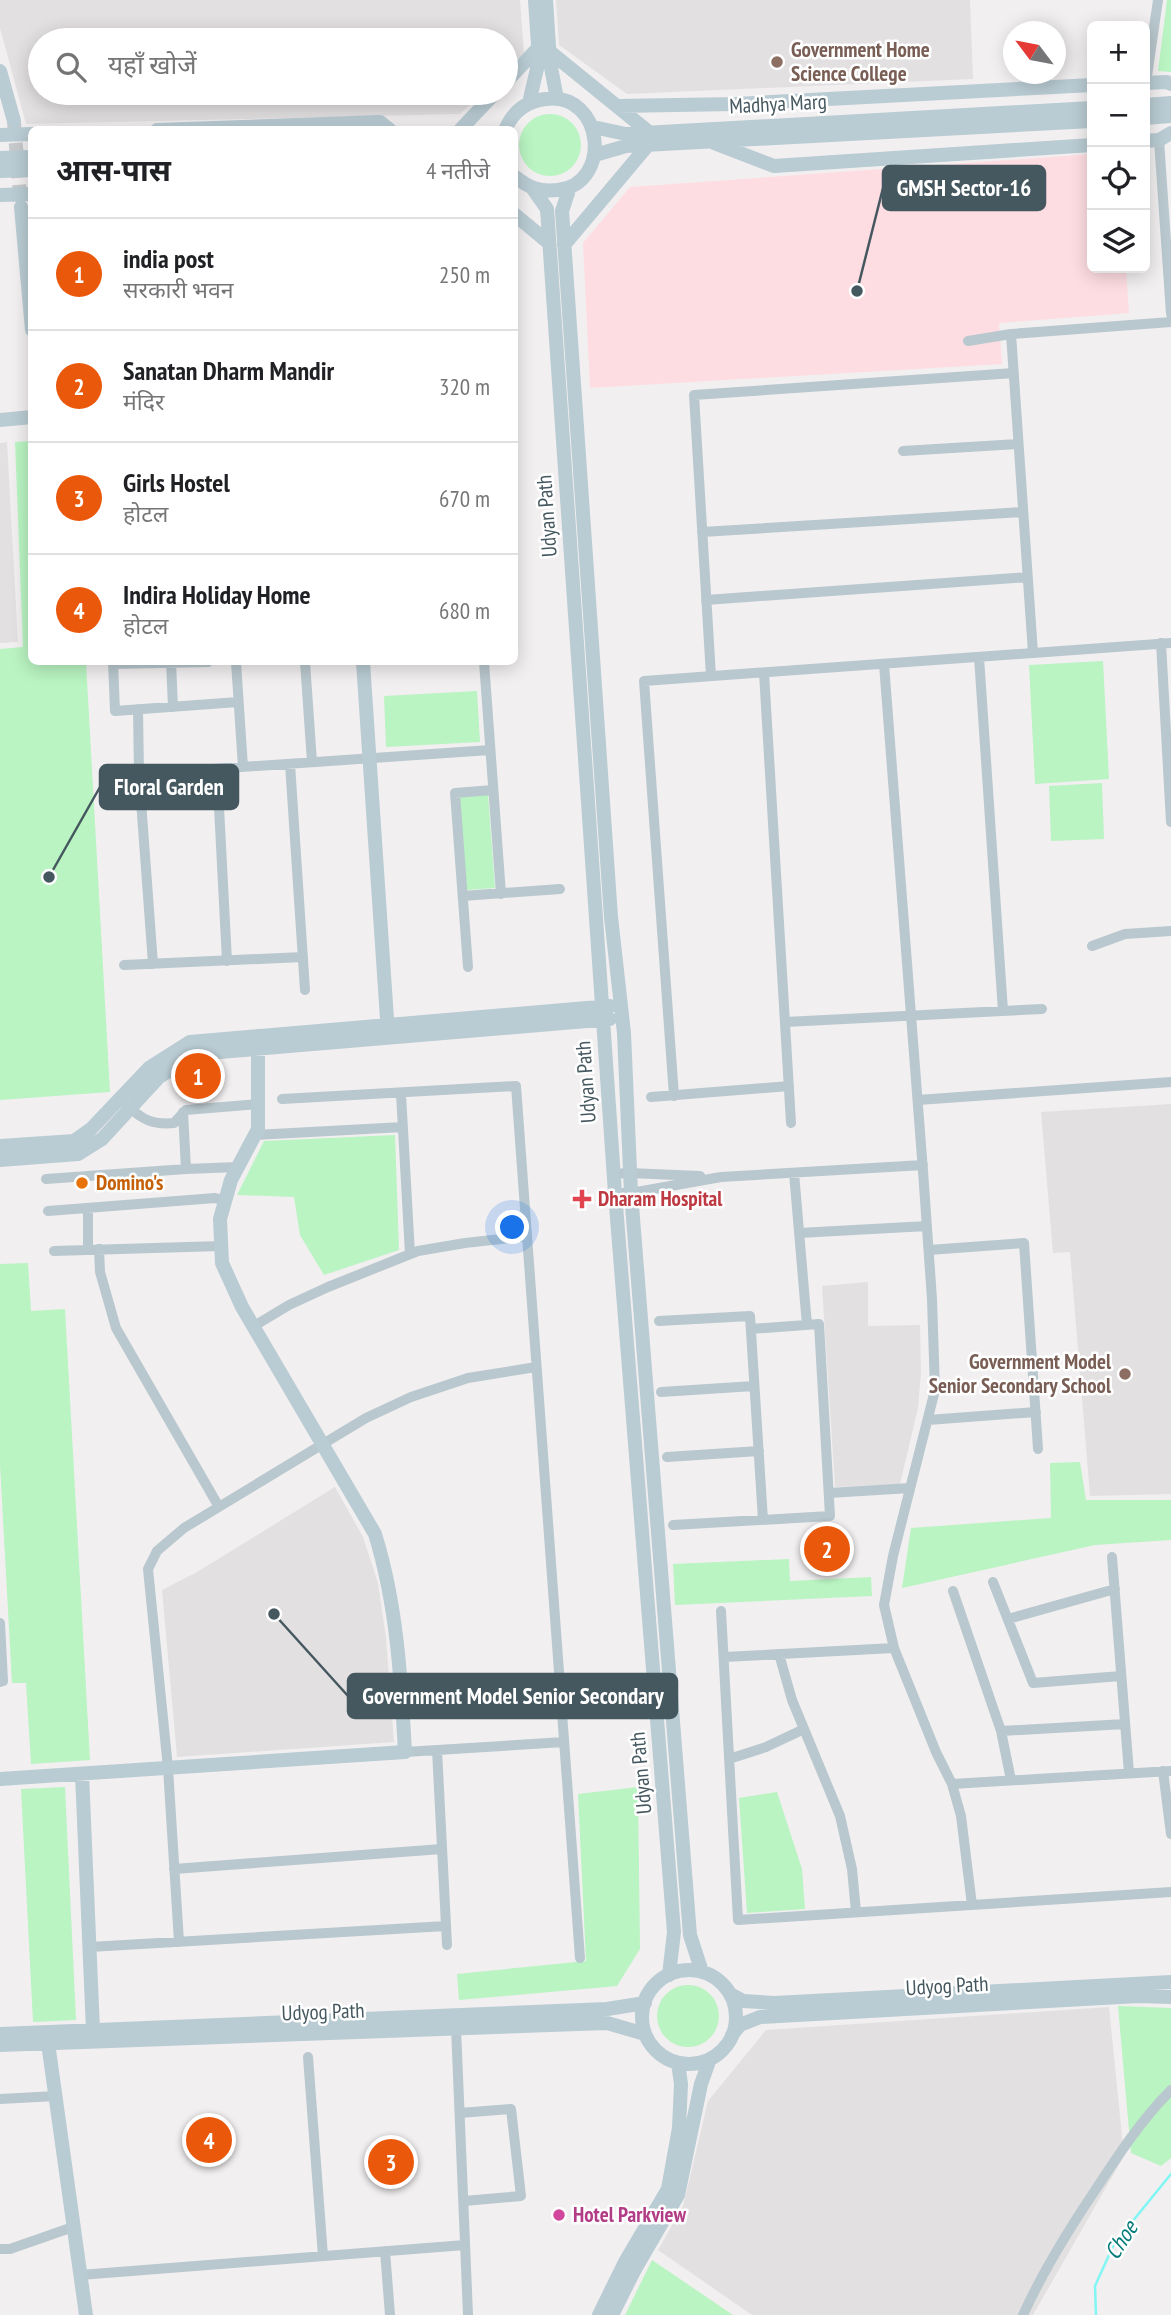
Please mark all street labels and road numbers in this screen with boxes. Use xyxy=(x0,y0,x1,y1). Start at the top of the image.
street label: Madhya Marg xyxy=(729,87,827,120)
street label: Udyan Path xyxy=(530,474,563,558)
street label: Udyan Path xyxy=(569,1040,602,1124)
street label: Udyan Path xyxy=(623,1731,658,1815)
street label: Udyog Path xyxy=(905,1970,989,2001)
street label: Udyog Path xyxy=(281,1997,365,2026)

